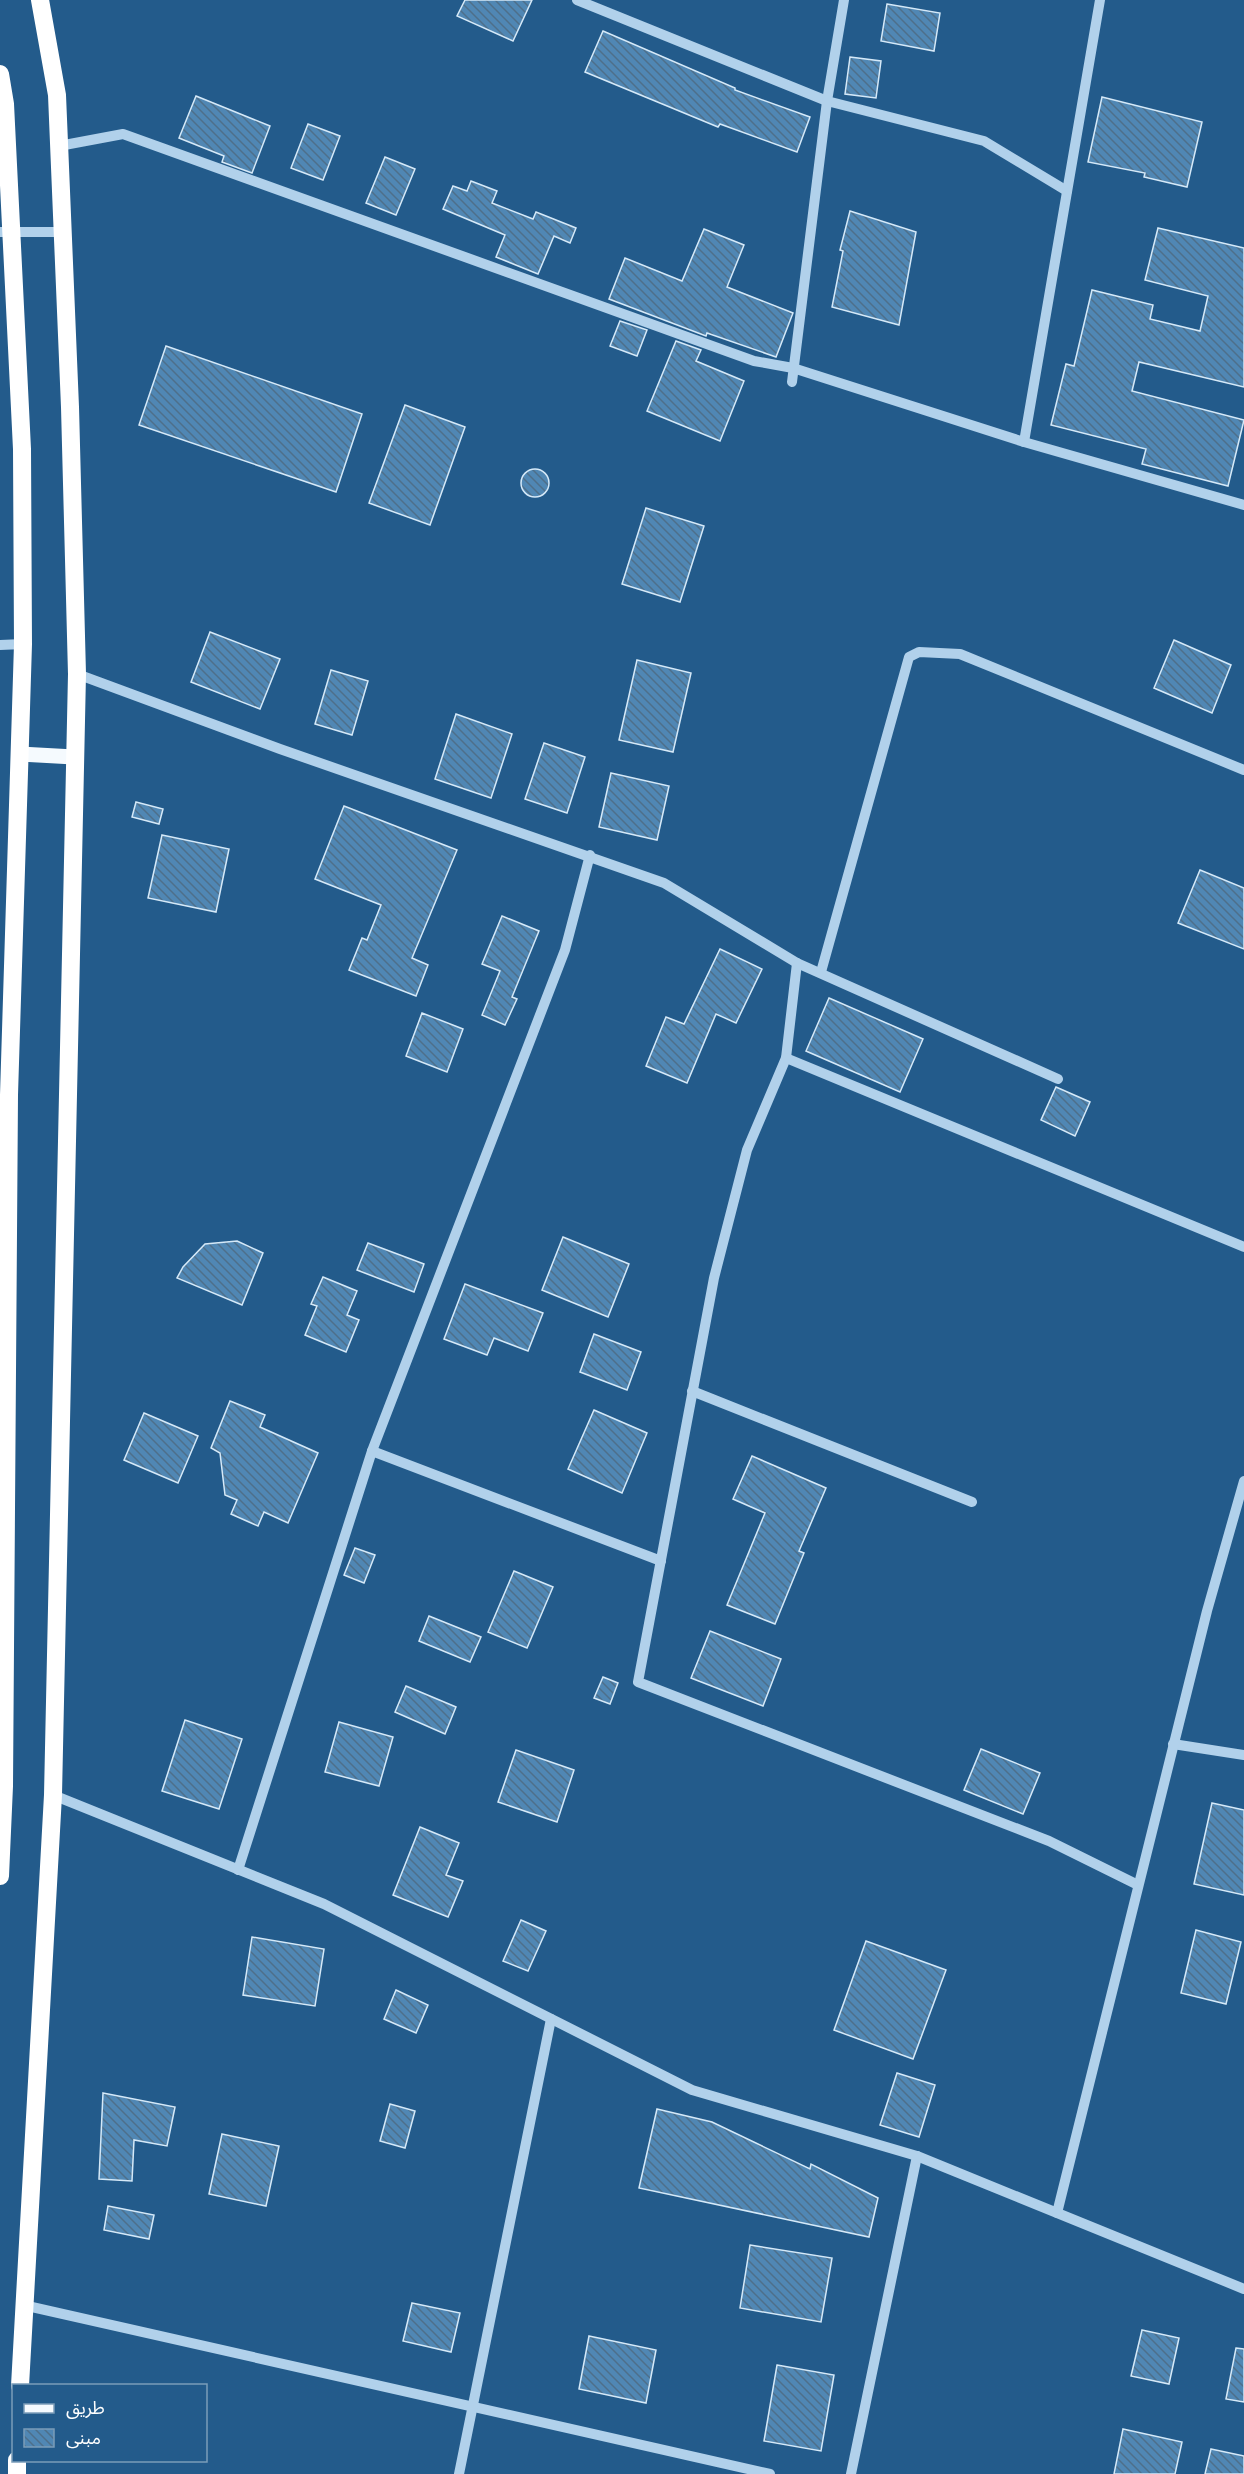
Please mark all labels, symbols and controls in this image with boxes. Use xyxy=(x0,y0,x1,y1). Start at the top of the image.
legend xyxy=(12,2384,207,2462)
text: طريق xyxy=(66,2396,105,2419)
text: مبنى xyxy=(66,2426,101,2449)

